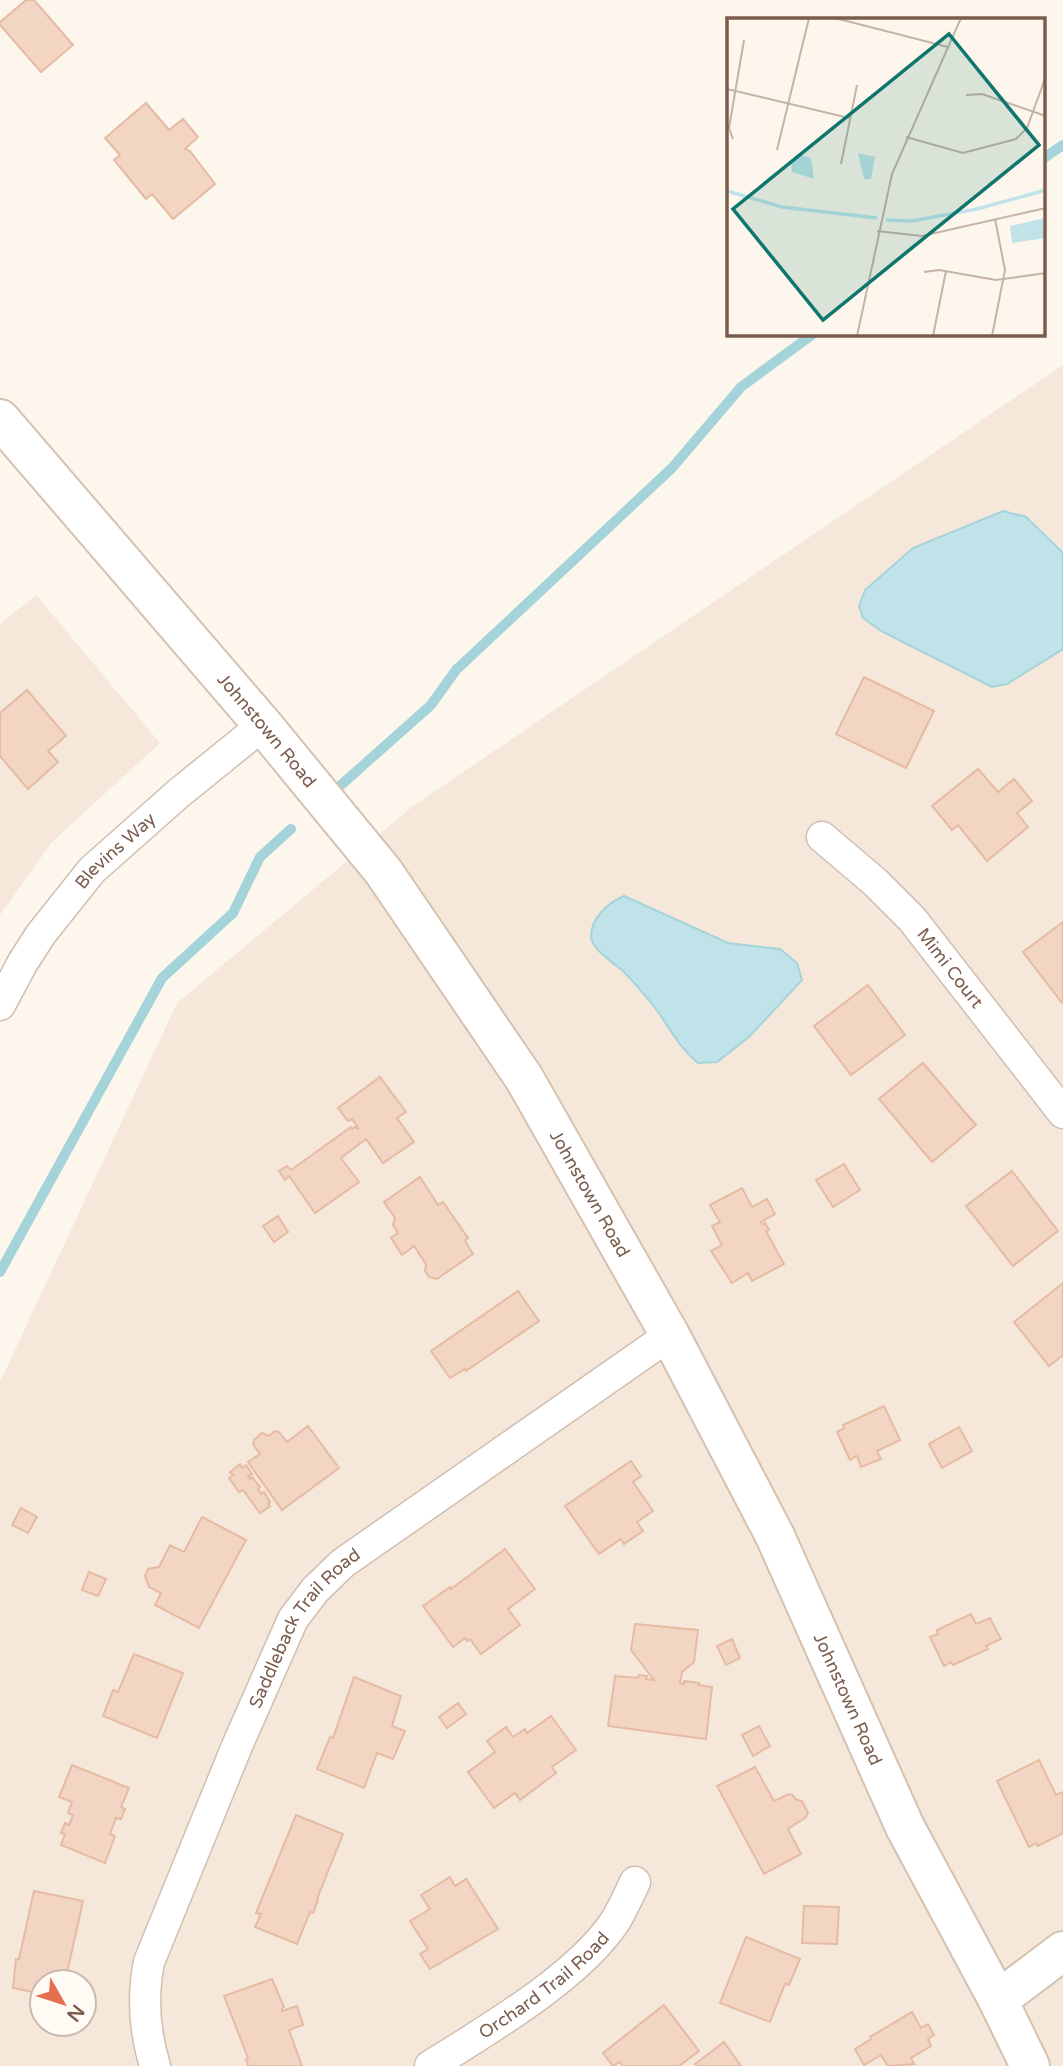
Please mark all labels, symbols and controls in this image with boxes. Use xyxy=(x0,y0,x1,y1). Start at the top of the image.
inset map xyxy=(727,18,1046,336)
street label: Johnstown Road xyxy=(212,669,321,792)
street label: Blevins Way xyxy=(70,808,160,893)
street label: Mimi Court xyxy=(912,924,988,1013)
street label: Johnstown Road xyxy=(545,1126,635,1261)
street label: Saddleback Trail Road xyxy=(244,1543,364,1712)
street label: Johnstown Road xyxy=(809,1630,887,1769)
street label: Orchard Trail Road xyxy=(475,1927,614,2044)
north arrow xyxy=(28,1968,98,2038)
text: N xyxy=(62,2000,89,2026)

